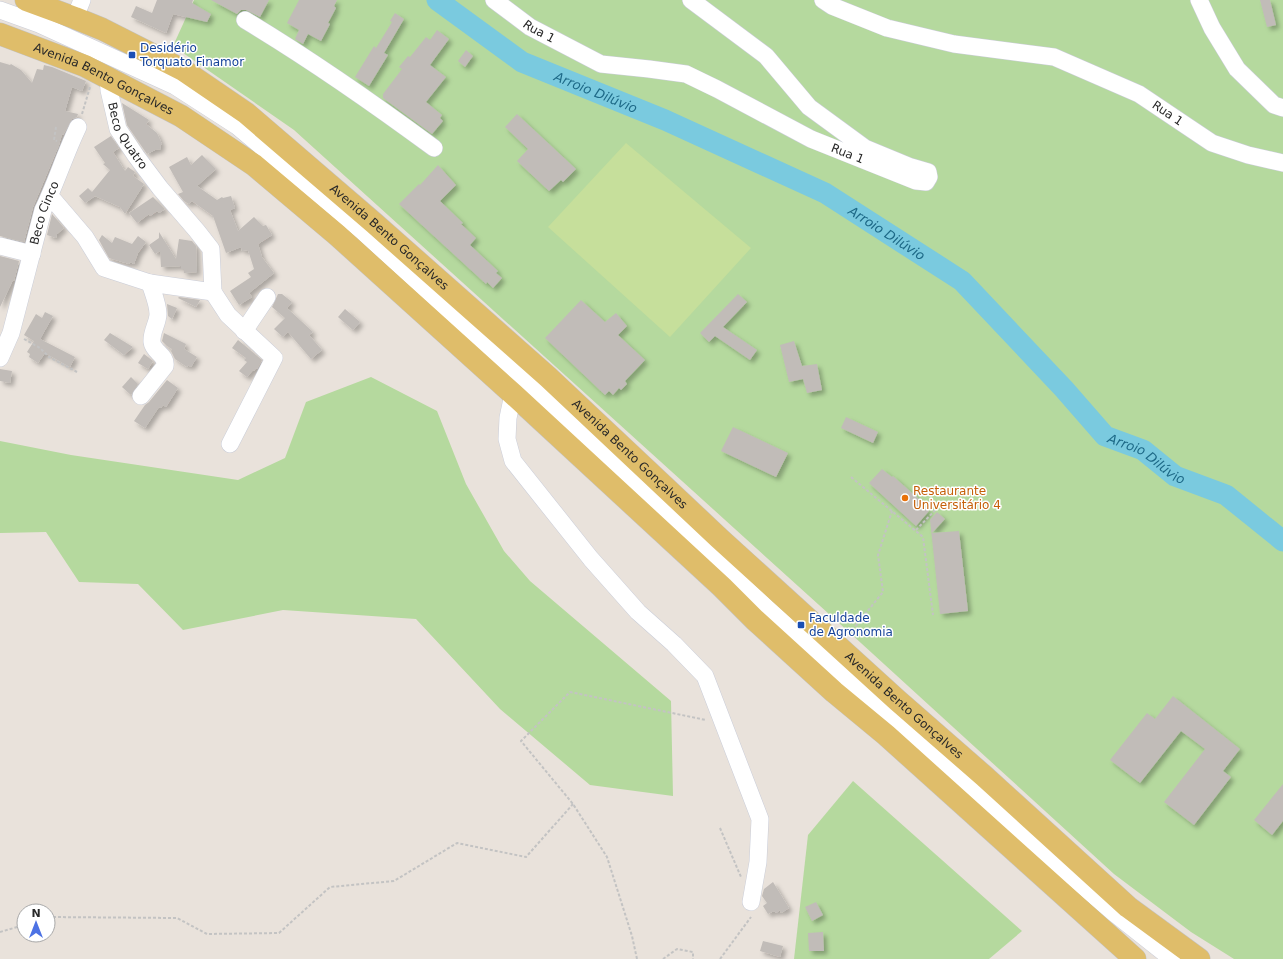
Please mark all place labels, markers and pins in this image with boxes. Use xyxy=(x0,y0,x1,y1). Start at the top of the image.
place label: Desidério Torquato Finamor xyxy=(139,41,244,69)
marker: Desidério Torquato Finamor xyxy=(127,50,137,60)
place label: Restaurante Universitário 4 xyxy=(913,484,1001,512)
marker: Restaurante Universitário 4 xyxy=(900,493,910,503)
place label: Faculdade de Agronomia xyxy=(809,611,893,639)
marker: Faculdade de Agronomia xyxy=(796,620,806,630)

